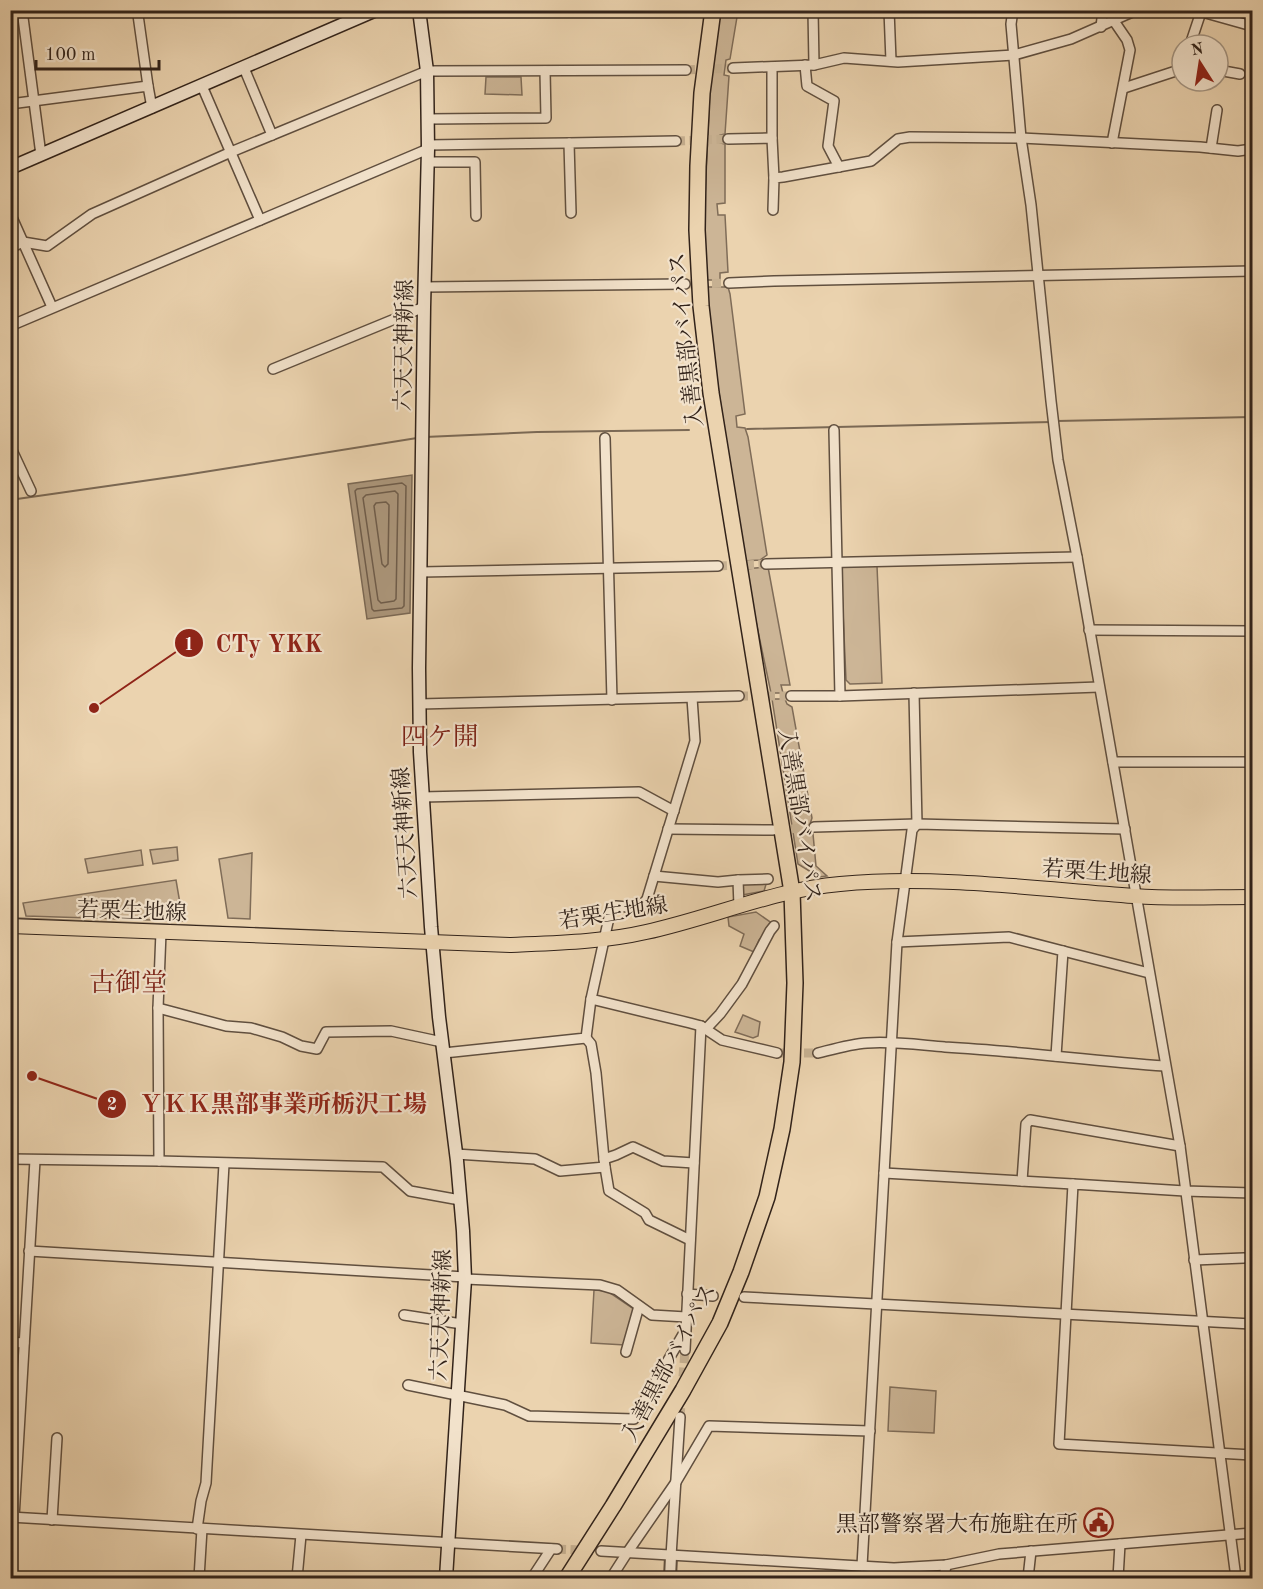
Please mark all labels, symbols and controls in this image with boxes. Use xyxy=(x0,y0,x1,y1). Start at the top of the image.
scale bar xyxy=(36,33,159,71)
north arrow xyxy=(1170,33,1230,93)
text: N xyxy=(1190,41,1206,59)
text: 100 m xyxy=(45,46,96,64)
street label: 入善黒部バイパス xyxy=(665,251,707,428)
street label: 六天天神新線 xyxy=(391,279,417,411)
callout: CTy YKK xyxy=(174,622,335,664)
text: CTy YKK xyxy=(216,634,322,658)
text: 1 xyxy=(184,636,194,654)
district label: 四ケ開 xyxy=(401,723,479,751)
street label: 入善黒部バイパス xyxy=(774,727,826,904)
street label: 六天天神新線 xyxy=(388,766,422,900)
street label: 若栗生地線 xyxy=(1041,856,1153,888)
street label: 若栗生地線 xyxy=(557,893,669,933)
street label: 若栗生地線 xyxy=(77,897,187,925)
district label: 古御堂 xyxy=(89,969,167,997)
callout: ＹＫＫ黒部事業所栃沢工場 xyxy=(97,1083,439,1125)
text: ＹＫＫ黒部事業所栃沢工場 xyxy=(139,1091,427,1118)
text: 2 xyxy=(107,1096,117,1114)
street label: 六天天神新線 xyxy=(427,1249,455,1381)
street label: 入善黒部バイパス xyxy=(617,1279,721,1446)
public building icon: 黒部警察署大布施駐在所 xyxy=(1083,1507,1115,1539)
place label: 黒部警察署大布施駐在所 xyxy=(836,1512,1078,1536)

